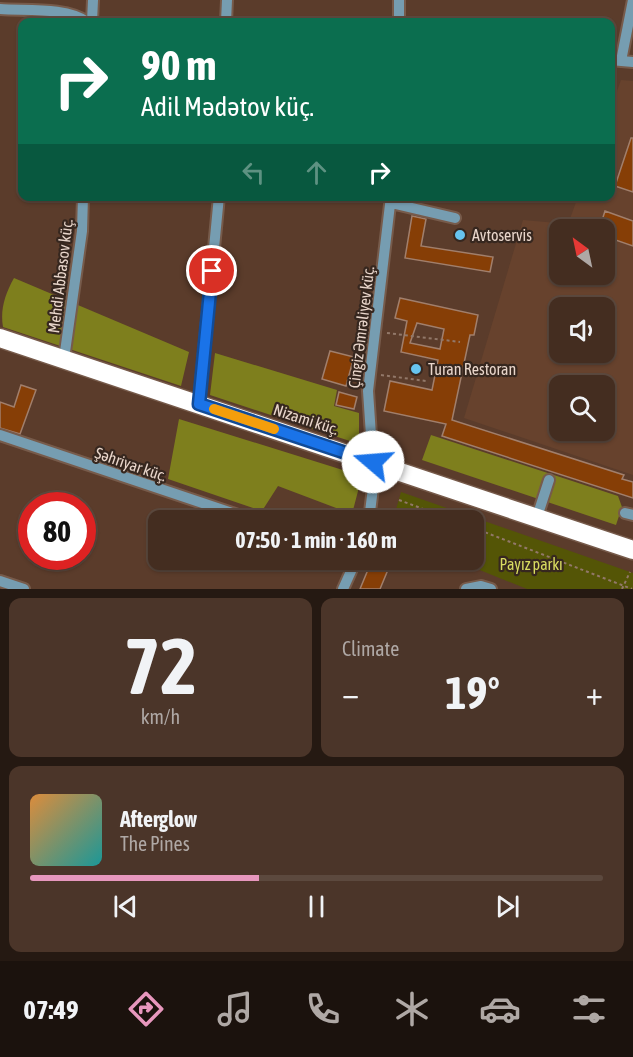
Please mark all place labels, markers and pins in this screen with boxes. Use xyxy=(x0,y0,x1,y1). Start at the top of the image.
place label: Avtoservis xyxy=(472,226,532,244)
marker: Avtoservis xyxy=(453,228,467,242)
pin xyxy=(186,245,237,296)
place label: Turan Restoran xyxy=(428,360,516,378)
marker: Turan Restoran xyxy=(409,362,423,376)

